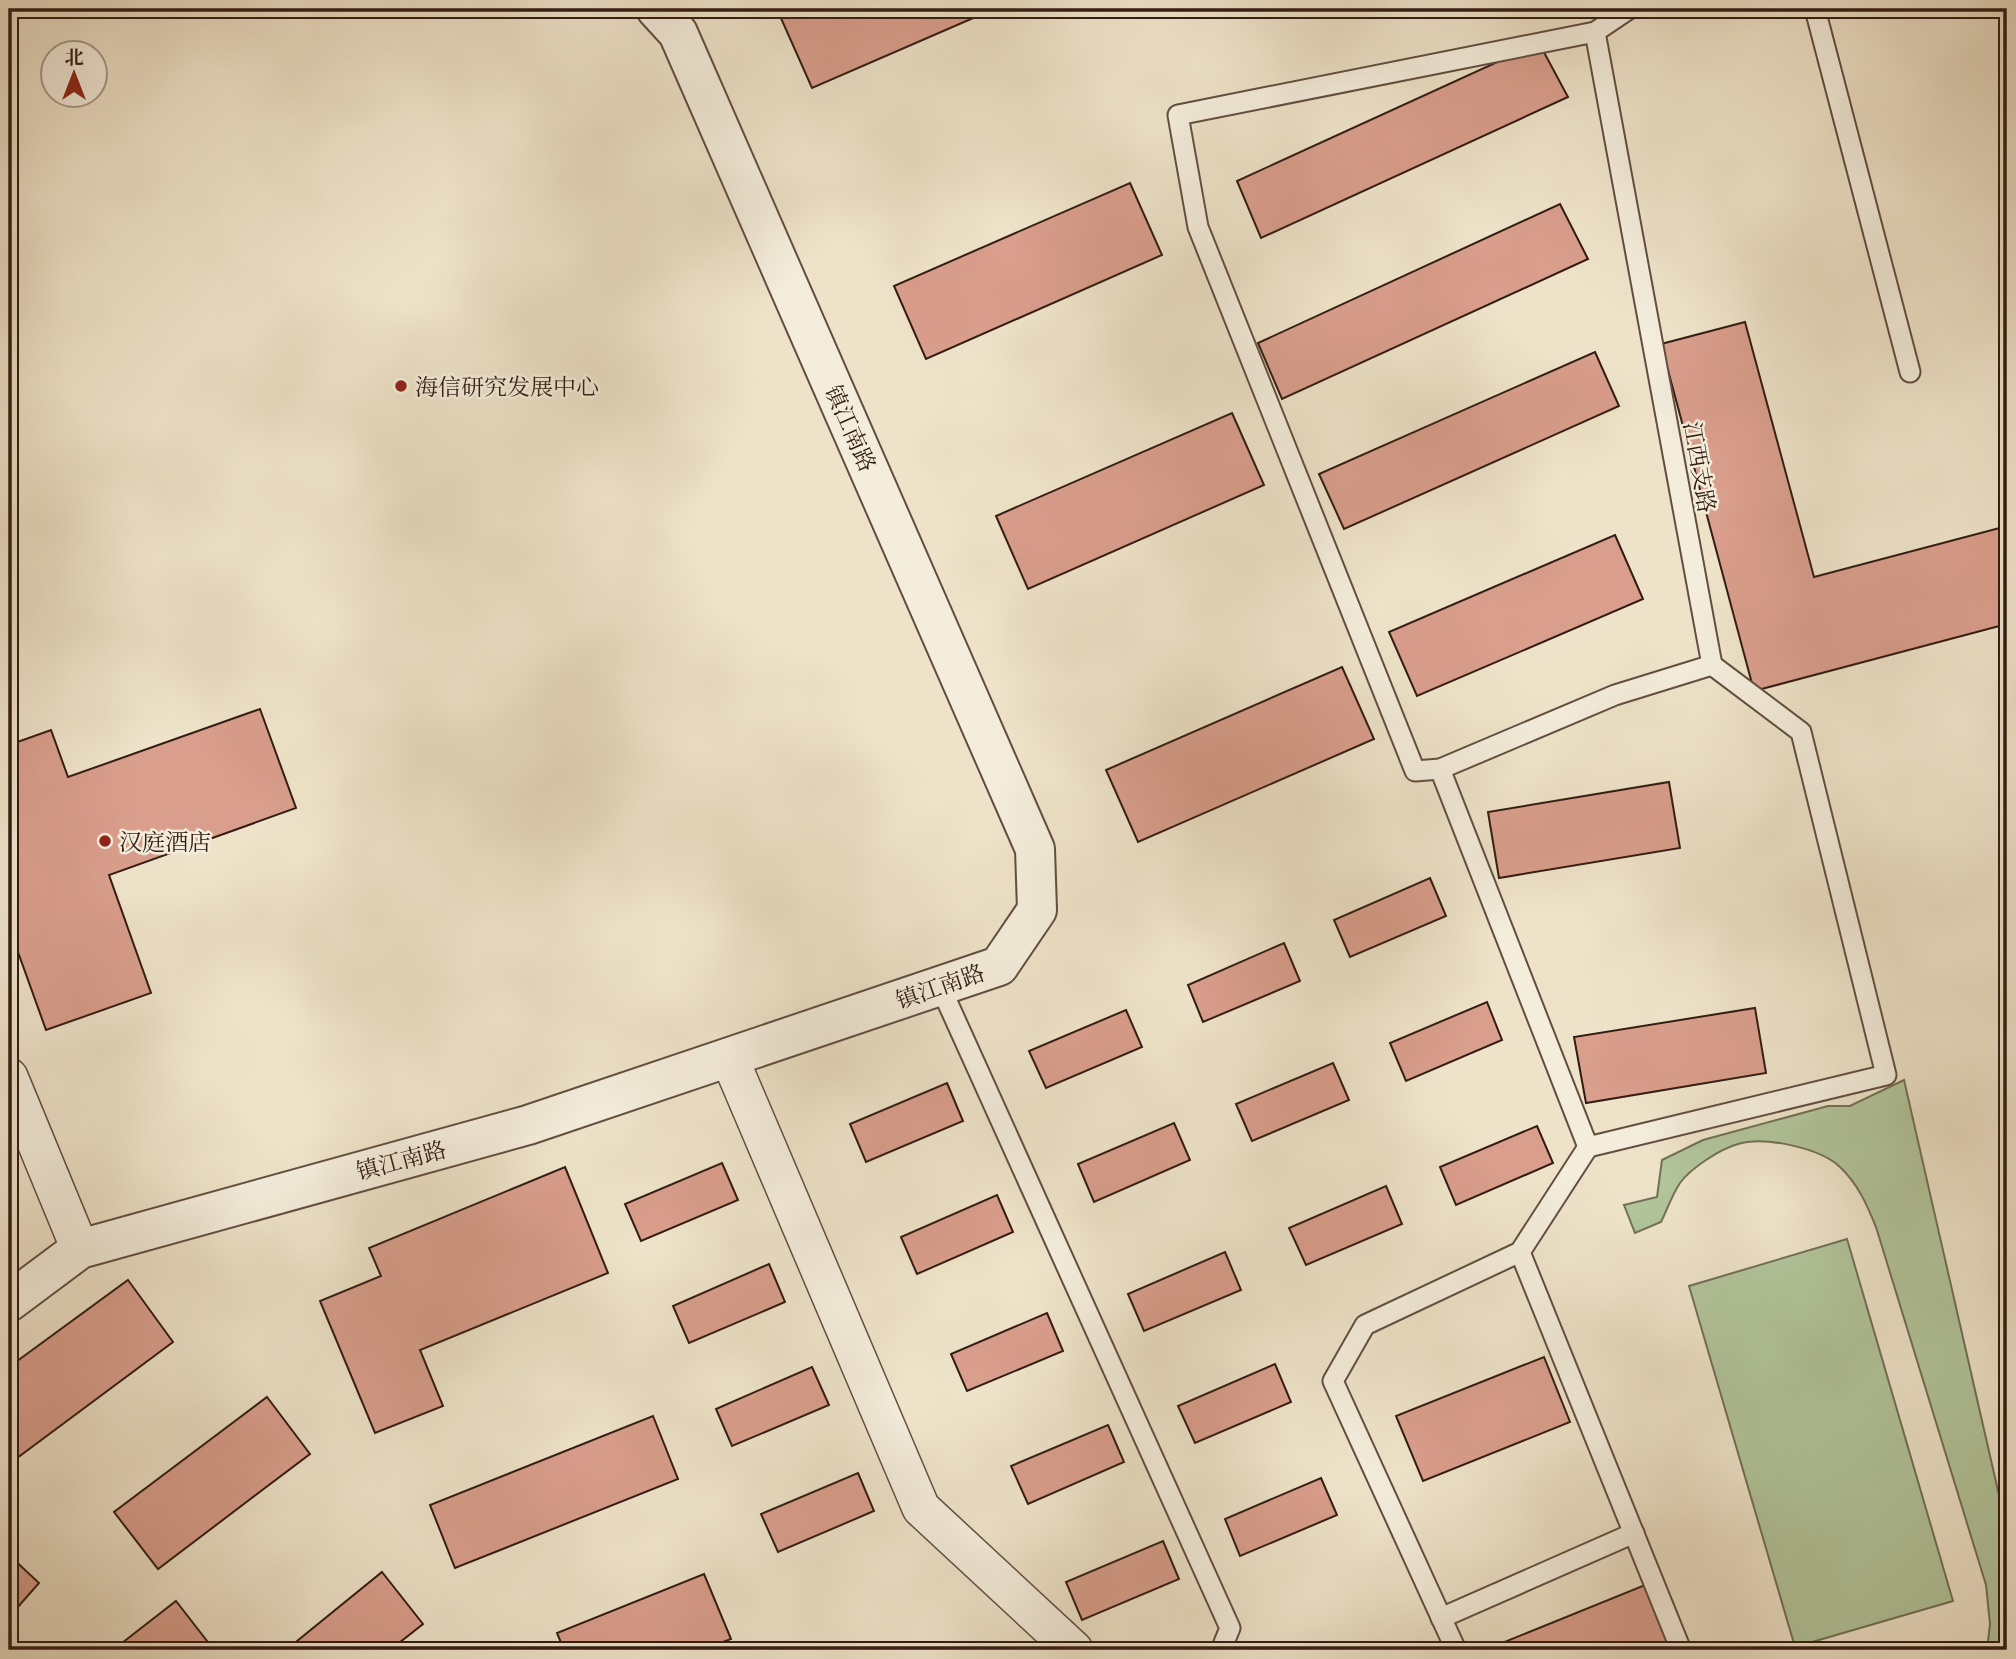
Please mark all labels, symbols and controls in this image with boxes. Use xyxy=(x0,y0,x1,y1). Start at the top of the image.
north arrow xyxy=(38,38,108,108)
text: 北 xyxy=(64,43,84,71)
place label: 海信研究发展中心 xyxy=(415,370,599,403)
marker: 海信研究发展中心 xyxy=(393,378,409,394)
street label: 镇江南路 xyxy=(817,379,885,477)
street label: 江西支路 xyxy=(1676,419,1724,515)
place label: 汉庭酒店 xyxy=(119,825,211,858)
marker: 汉庭酒店 xyxy=(97,833,113,849)
street label: 镇江南路 xyxy=(891,955,989,1017)
street label: 镇江南路 xyxy=(352,1132,450,1188)

